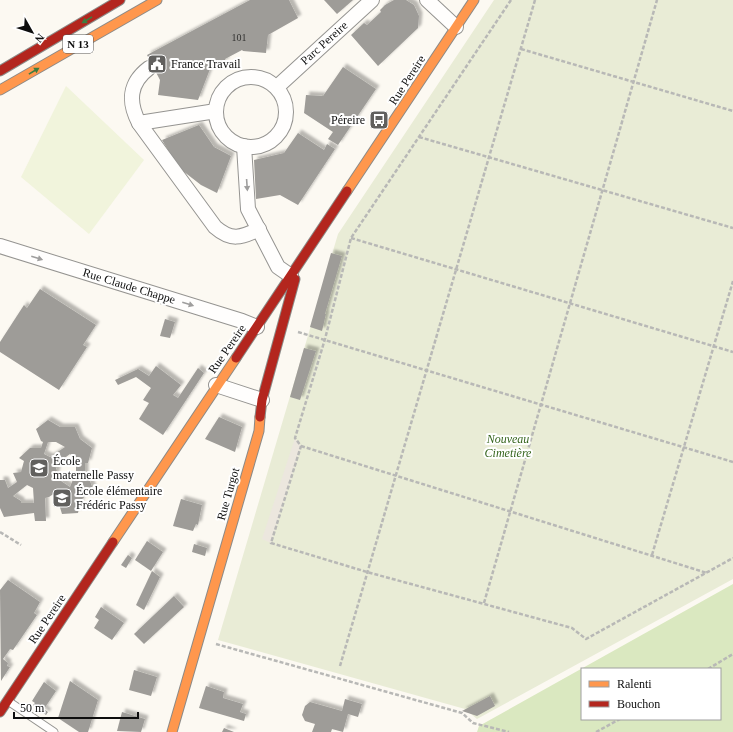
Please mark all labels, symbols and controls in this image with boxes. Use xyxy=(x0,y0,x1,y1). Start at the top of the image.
north arrow xyxy=(12,12,52,52)
one-way arrow xyxy=(81,16,93,23)
street label: Parc Pereire xyxy=(298,18,350,68)
text: N xyxy=(33,31,47,45)
house number: 101 xyxy=(232,32,247,43)
road number: N 13 xyxy=(63,35,93,53)
public building icon: France Travail xyxy=(146,53,168,75)
street label: Rue Pereire xyxy=(386,53,428,107)
place label: France Travail xyxy=(171,57,241,71)
one-way arrow xyxy=(28,67,40,74)
bus stop icon: Péreire xyxy=(368,109,390,131)
place label: Péreire xyxy=(331,113,365,127)
one-way arrow xyxy=(243,179,250,191)
one-way arrow xyxy=(32,255,44,261)
street label: Rue Claude Chappe xyxy=(81,265,177,307)
one-way arrow xyxy=(183,301,195,307)
street label: Rue Pereire xyxy=(205,322,249,376)
park label: Nouveau Cimetière xyxy=(485,432,532,460)
place label: École maternelle Passy xyxy=(53,454,134,482)
school or university icon: École maternelle Passy xyxy=(28,457,50,479)
street label: Rue Turgot xyxy=(214,465,242,522)
place label: École élémentaire Frédéric Passy xyxy=(76,484,162,512)
school or university icon: École élémentaire Frédéric Passy xyxy=(51,487,73,509)
street label: Rue Pereire xyxy=(25,592,69,646)
legend xyxy=(581,668,721,720)
text: Ralenti xyxy=(617,677,652,691)
scale bar xyxy=(14,694,138,720)
text: Bouchon xyxy=(617,697,660,711)
text: 50 m xyxy=(20,701,45,715)

